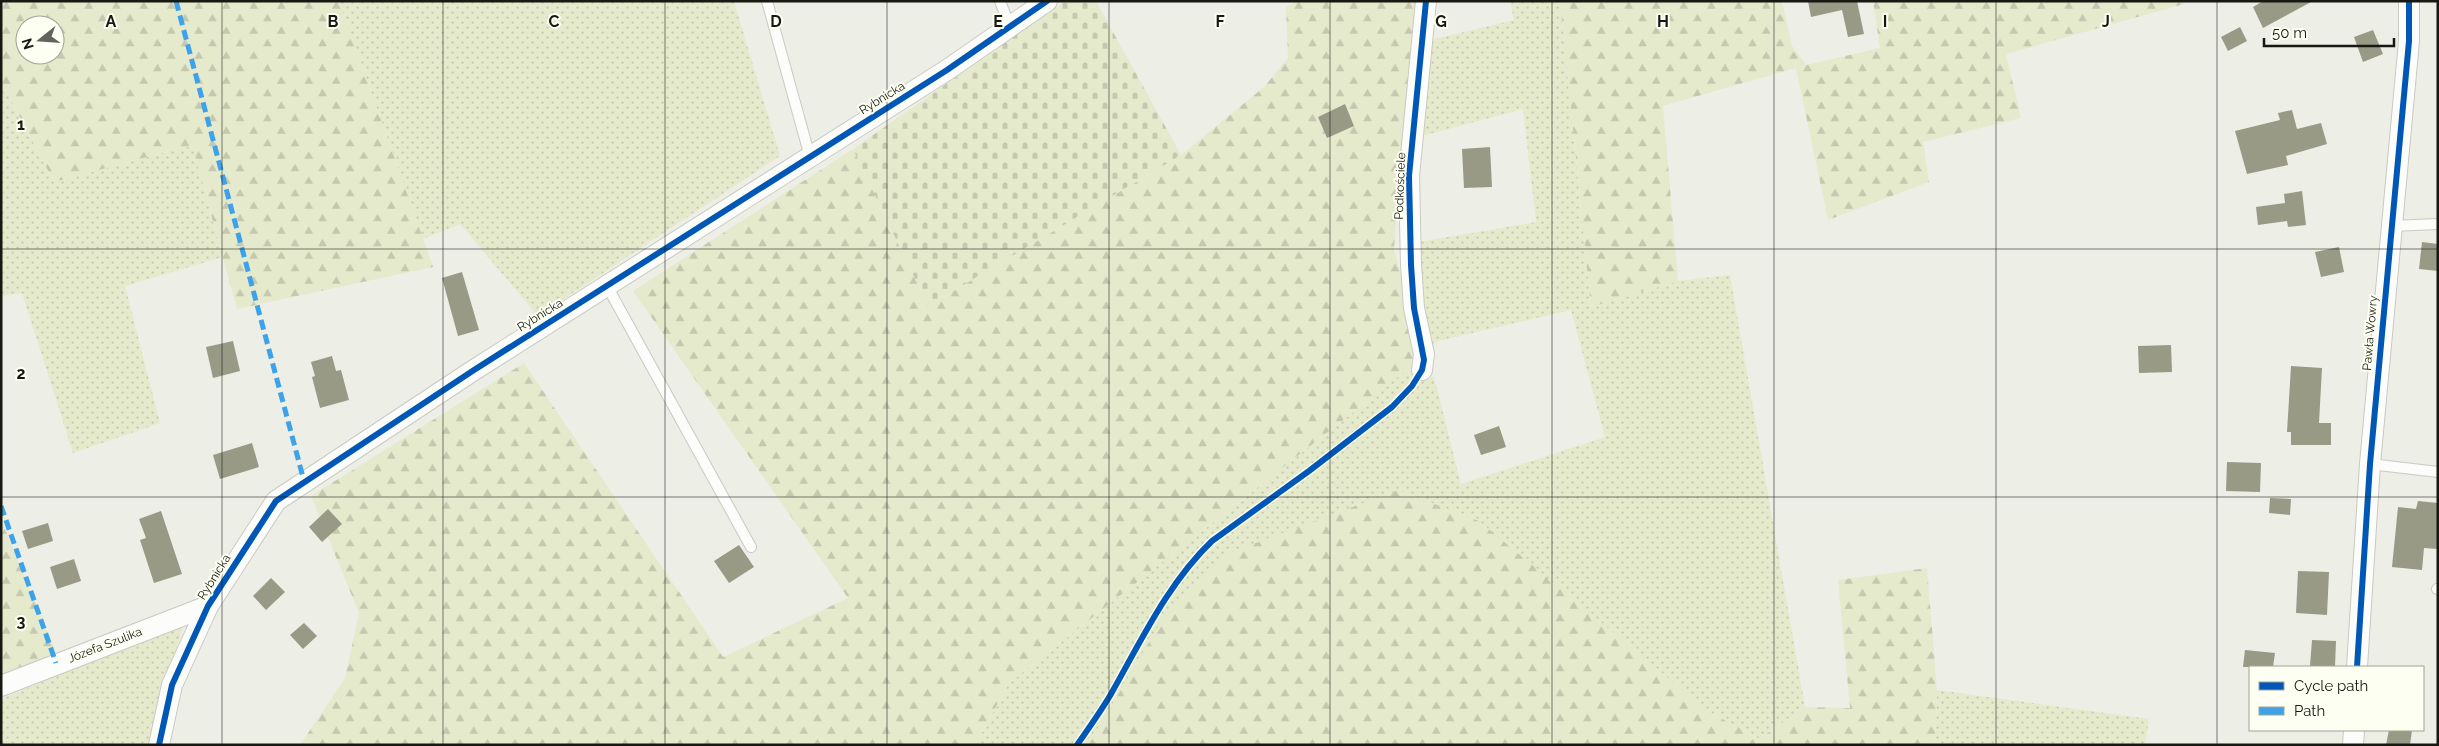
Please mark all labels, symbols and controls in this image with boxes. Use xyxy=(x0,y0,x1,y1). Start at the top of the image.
text: A xyxy=(106,12,117,31)
text: B xyxy=(328,12,339,31)
text: C xyxy=(549,12,560,31)
text: D xyxy=(770,12,782,31)
text: E xyxy=(993,12,1003,31)
text: F xyxy=(1215,12,1225,31)
text: G xyxy=(1435,12,1447,31)
text: H xyxy=(1657,12,1669,31)
text: I xyxy=(1883,12,1887,31)
text: J xyxy=(2102,12,2110,31)
north arrow xyxy=(15,15,65,65)
scale bar xyxy=(2264,15,2394,47)
text: 50 m xyxy=(2272,24,2307,42)
text: N xyxy=(18,36,37,51)
street label: Rybnicka xyxy=(857,79,907,117)
text: 1 xyxy=(17,115,25,134)
street label: Podkościele xyxy=(1392,152,1408,220)
street label: Pawła Wowry xyxy=(2360,294,2380,371)
street label: Rybnicka xyxy=(515,296,565,334)
text: 2 xyxy=(16,364,26,383)
street label: Rybnicka xyxy=(195,552,233,602)
text: 3 xyxy=(17,612,26,631)
street label: Józefa Szulika xyxy=(66,624,144,666)
legend xyxy=(2249,666,2424,731)
text: Cycle path xyxy=(2294,677,2368,695)
text: Path xyxy=(2294,702,2325,720)

